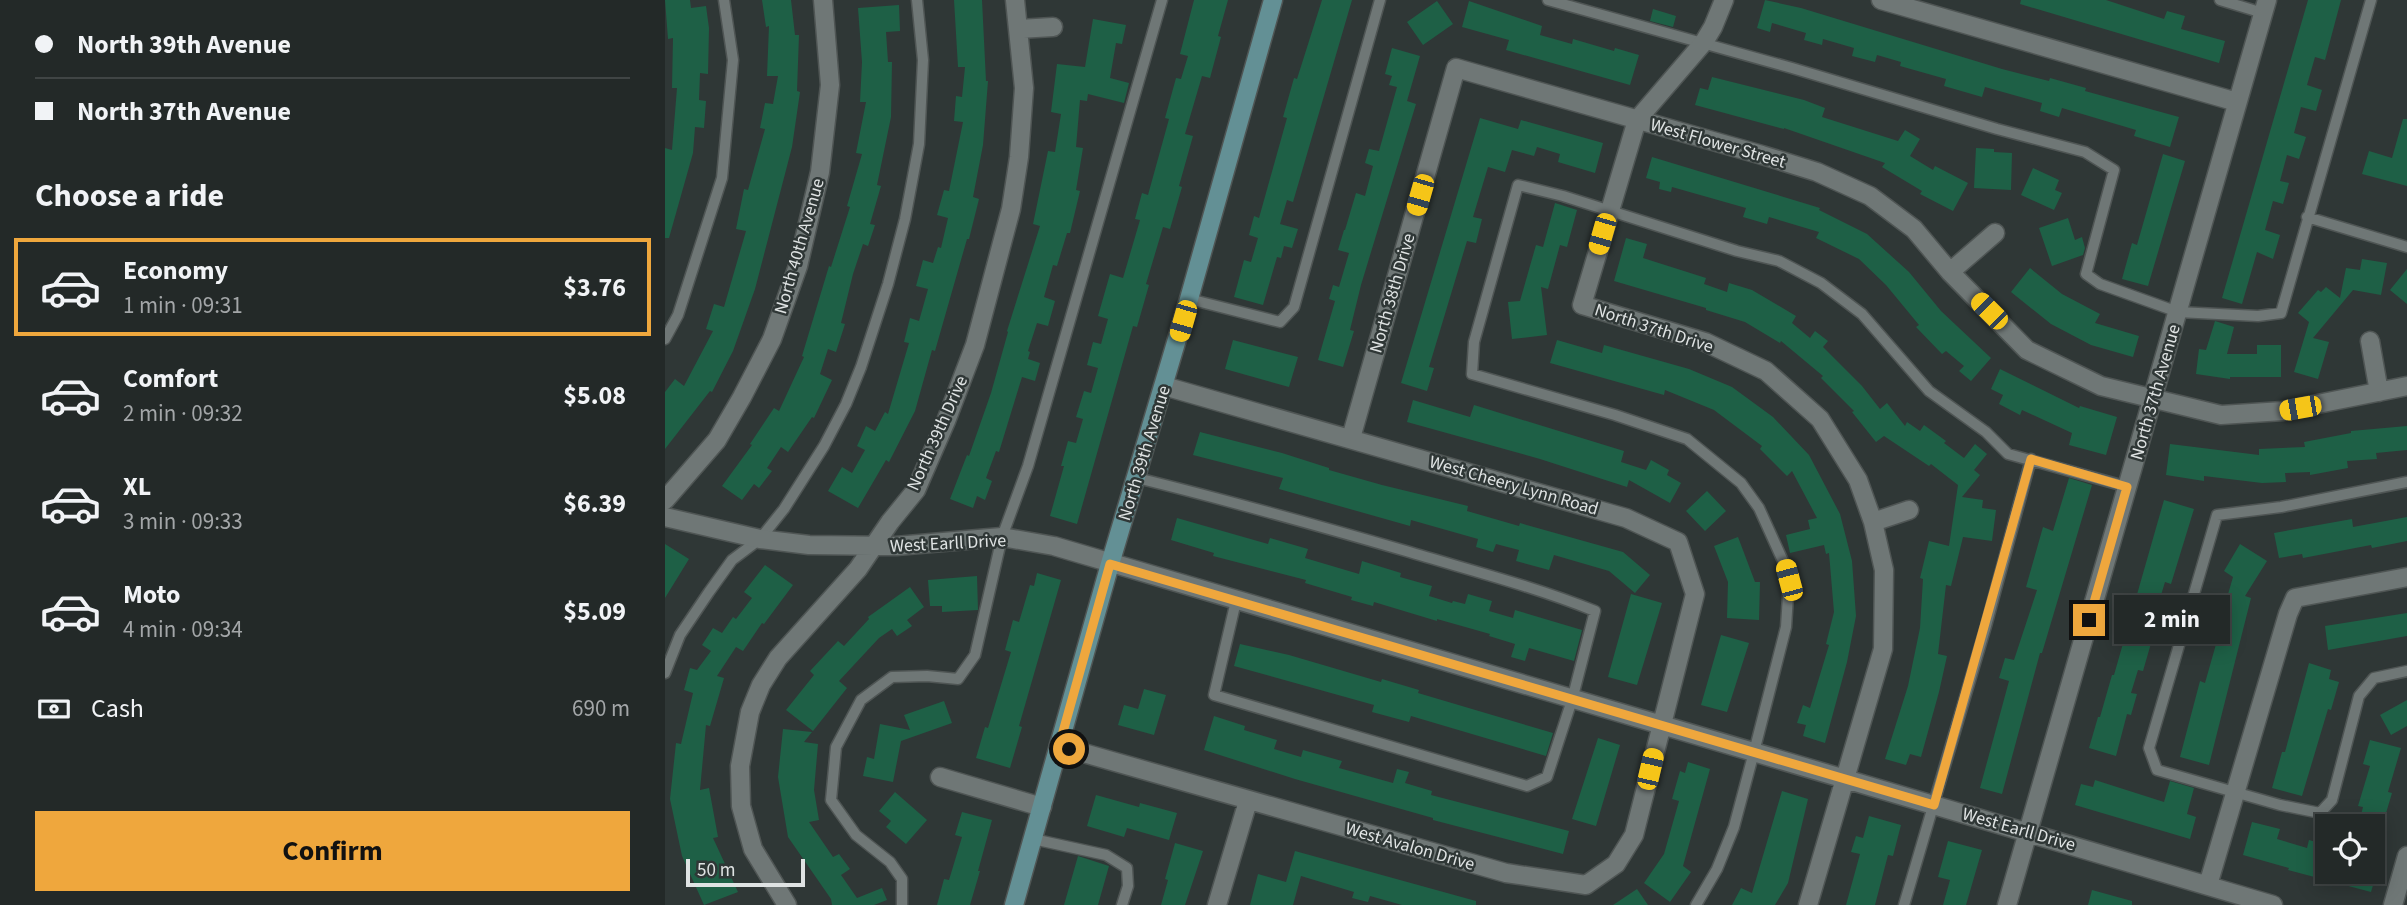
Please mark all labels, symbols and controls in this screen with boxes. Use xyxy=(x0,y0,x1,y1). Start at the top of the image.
text: North 39th Avenue xyxy=(77,26,291,63)
text: North 37th Avenue xyxy=(77,93,291,130)
street label: West Flower Street xyxy=(1647,112,1789,175)
car xyxy=(1405,172,1436,218)
text: Choose a ride xyxy=(35,173,224,219)
street label: North 40th Avenue xyxy=(768,175,831,317)
car xyxy=(1587,211,1618,257)
street label: North 38th Drive xyxy=(1363,230,1422,356)
text: Economy xyxy=(123,252,228,289)
icon: car xyxy=(39,256,102,319)
text: $3.76 xyxy=(563,269,626,306)
text: 1 min · 09:31 xyxy=(123,289,243,322)
car xyxy=(1967,289,2012,333)
car xyxy=(1168,298,1199,344)
street label: North 37th Drive xyxy=(1591,298,1716,359)
street label: North 37th Avenue xyxy=(2124,321,2187,463)
text: Comfort xyxy=(123,360,218,397)
icon: car xyxy=(39,364,102,427)
street label: North 39th Drive xyxy=(901,372,974,495)
text: $5.08 xyxy=(563,377,626,414)
street label: North 39th Avenue xyxy=(1112,382,1177,524)
car xyxy=(2278,394,2323,422)
text: 2 min · 09:32 xyxy=(123,397,243,430)
street label: West Cheery Lynn Road xyxy=(1426,449,1601,522)
text: XL xyxy=(123,468,151,505)
icon: car xyxy=(39,472,102,535)
text: $6.39 xyxy=(563,485,626,522)
text: 3 min · 09:33 xyxy=(123,505,243,538)
street label: West Earll Drive xyxy=(889,528,1007,559)
car xyxy=(1774,557,1805,603)
text: Moto xyxy=(123,576,180,613)
icon: car xyxy=(39,580,102,643)
text: $5.09 xyxy=(563,593,626,630)
callout: 2 min xyxy=(2113,596,2229,644)
text: 2 min xyxy=(2144,603,2200,636)
route end xyxy=(2073,604,2105,636)
text: 4 min · 09:34 xyxy=(123,613,243,646)
icon: cash xyxy=(35,690,73,728)
text: Cash xyxy=(91,690,144,727)
text: 690 m xyxy=(572,692,630,725)
route start xyxy=(1053,733,1085,765)
car xyxy=(1636,746,1665,792)
street label: West Earll Drive xyxy=(1959,801,2078,858)
button: Confirm xyxy=(35,811,630,891)
map controls xyxy=(2315,814,2385,884)
button: locate xyxy=(2315,814,2385,884)
street label: West Avalon Drive xyxy=(1342,816,1478,877)
scale bar xyxy=(686,856,805,888)
text: 50 m xyxy=(697,857,735,884)

